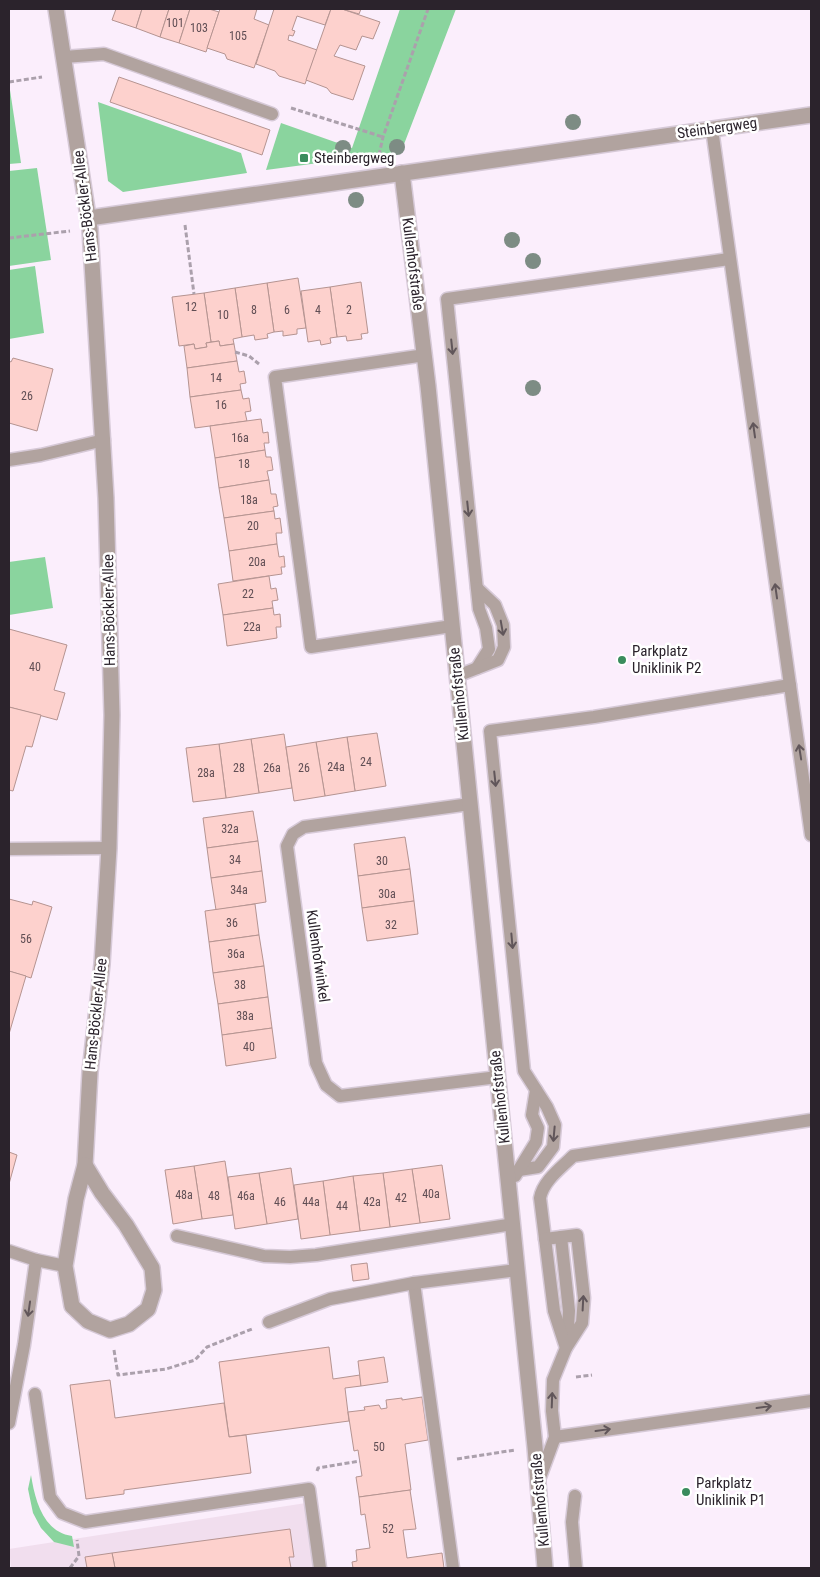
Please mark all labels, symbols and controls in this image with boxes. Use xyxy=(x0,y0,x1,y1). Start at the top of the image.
house number: 101 xyxy=(166,16,184,30)
house number: 103 xyxy=(190,21,208,35)
house number: 105 xyxy=(229,29,247,43)
street label: Steinbergweg xyxy=(676,113,758,143)
street label: Hans-Böckler-Allee xyxy=(69,149,101,263)
place label: Steinbergweg xyxy=(314,149,394,167)
marker: Steinbergweg xyxy=(298,152,310,164)
street label: Kullenhofstraße xyxy=(398,216,428,312)
house number: 12 xyxy=(185,300,197,314)
house number: 8 xyxy=(251,303,257,317)
house number: 6 xyxy=(284,303,290,317)
house number: 4 xyxy=(315,303,321,317)
house number: 2 xyxy=(346,303,352,317)
house number: 10 xyxy=(217,308,229,322)
one-way arrow xyxy=(447,339,457,355)
house number: 14 xyxy=(210,371,222,385)
house number: 26 xyxy=(21,389,33,403)
house number: 16 xyxy=(215,398,227,412)
one-way arrow xyxy=(748,423,758,439)
house number: 16a xyxy=(231,431,249,445)
house number: 18 xyxy=(238,457,250,471)
house number: 18a xyxy=(240,493,258,507)
one-way arrow xyxy=(463,500,473,516)
house number: 20 xyxy=(247,519,259,533)
street label: Hans-Böckler-Allee xyxy=(99,554,119,666)
house number: 20a xyxy=(248,555,266,569)
one-way arrow xyxy=(771,584,781,600)
house number: 22 xyxy=(242,587,254,601)
one-way arrow xyxy=(497,619,507,635)
house number: 22a xyxy=(243,620,261,634)
place label: Parkplatz Uniklinik P2 xyxy=(632,642,701,677)
street label: Kullenhofstraße xyxy=(445,647,473,741)
marker: Parkplatz Uniklinik P2 xyxy=(616,654,628,666)
house number: 40 xyxy=(29,660,41,674)
one-way arrow xyxy=(795,744,805,760)
house number: 24 xyxy=(360,755,372,769)
house number: 24a xyxy=(327,760,345,774)
house number: 28 xyxy=(233,761,245,775)
house number: 26a xyxy=(263,761,281,775)
house number: 26 xyxy=(298,761,310,775)
house number: 28a xyxy=(197,766,215,780)
one-way arrow xyxy=(491,771,500,787)
house number: 32a xyxy=(221,822,239,836)
house number: 34 xyxy=(229,853,241,867)
house number: 30 xyxy=(376,854,388,868)
house number: 34a xyxy=(230,883,248,897)
house number: 30a xyxy=(378,887,396,901)
street label: Kullenhofwinkel xyxy=(303,908,333,1004)
house number: 36 xyxy=(226,916,238,930)
house number: 32 xyxy=(385,918,397,932)
house number: 56 xyxy=(20,932,32,946)
one-way arrow xyxy=(507,933,516,949)
house number: 36a xyxy=(227,947,245,961)
street label: Hans-Böckler-Allee xyxy=(81,957,111,1071)
house number: 38 xyxy=(234,978,246,992)
house number: 38a xyxy=(236,1009,254,1023)
house number: 40 xyxy=(243,1040,255,1054)
street label: Kullenhofstraße xyxy=(486,1050,514,1144)
one-way arrow xyxy=(549,1126,559,1142)
house number: 40a xyxy=(422,1187,440,1201)
house number: 48a xyxy=(175,1188,193,1202)
house number: 48 xyxy=(208,1189,220,1203)
house number: 46a xyxy=(237,1189,255,1203)
house number: 42 xyxy=(395,1191,407,1205)
house number: 46 xyxy=(274,1195,286,1209)
house number: 44a xyxy=(302,1195,320,1209)
house number: 42a xyxy=(363,1195,381,1209)
house number: 44 xyxy=(336,1199,348,1213)
one-way arrow xyxy=(578,1296,587,1312)
one-way arrow xyxy=(24,1300,34,1316)
one-way arrow xyxy=(548,1392,557,1408)
one-way arrow xyxy=(756,1402,772,1412)
one-way arrow xyxy=(595,1425,611,1435)
house number: 50 xyxy=(373,1440,385,1454)
street label: Kullenhofstraße xyxy=(527,1453,553,1547)
place label: Parkplatz Uniklinik P1 xyxy=(696,1474,765,1509)
marker: Parkplatz Uniklinik P1 xyxy=(680,1486,692,1498)
house number: 52 xyxy=(382,1522,394,1536)

